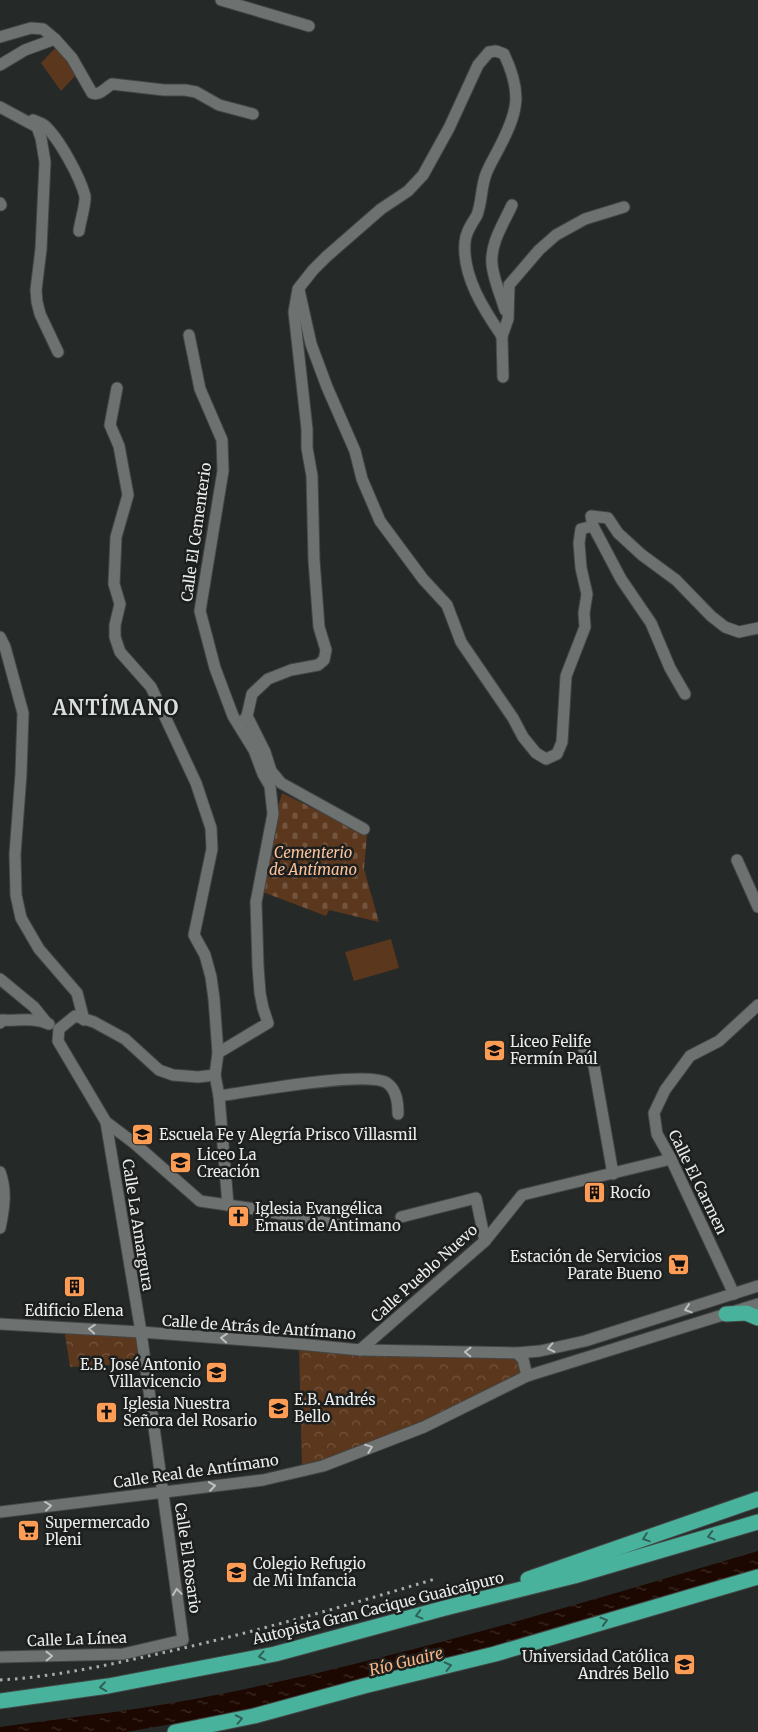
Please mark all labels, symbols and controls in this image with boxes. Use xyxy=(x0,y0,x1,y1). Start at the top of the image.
street label: Calle El Cementerio xyxy=(177,461,215,603)
district label: ANTÍMANO xyxy=(52,693,179,720)
park label: Cementerio de Antímano xyxy=(269,843,357,879)
place label: Liceo Felife Fermín Paúl xyxy=(510,1032,598,1068)
school or university icon: Liceo Felife Fermín Paúl xyxy=(482,1038,506,1062)
school or university icon: Escuela Fe y Alegría Prisco Villasmil xyxy=(131,1122,155,1146)
place label: Escuela Fe y Alegría Prisco Villasmil xyxy=(159,1125,418,1144)
street label: Calle El Carmen xyxy=(664,1127,732,1237)
place label: Liceo La Creación xyxy=(197,1145,260,1181)
school or university icon: Liceo La Creación xyxy=(169,1151,193,1175)
street label: Calle La Amargura xyxy=(118,1158,158,1292)
building icon: Rocío xyxy=(582,1180,606,1204)
place label: Rocío xyxy=(610,1183,651,1202)
place label: Iglesia Evangélica Emaus de Antimano xyxy=(255,1199,401,1235)
church icon: Iglesia Evangélica Emaus de Antimano xyxy=(227,1205,251,1229)
street label: Calle Pueblo Nuevo xyxy=(367,1220,481,1326)
place label: Estación de Servicios Parate Bueno xyxy=(510,1247,662,1283)
supermarket icon: Estación de Servicios Parate Bueno xyxy=(666,1253,690,1277)
building icon: Edificio Elena xyxy=(62,1275,86,1299)
place label: Edificio Elena xyxy=(25,1301,123,1320)
one-way arrow xyxy=(684,1303,693,1313)
street label: Calle de Atrás de Antímano xyxy=(161,1311,357,1343)
one-way arrow xyxy=(88,1324,96,1335)
one-way arrow xyxy=(220,1333,228,1344)
one-way arrow xyxy=(546,1342,555,1353)
one-way arrow xyxy=(464,1347,472,1357)
place label: E.B. José Antonio Villavicencio xyxy=(80,1355,201,1391)
school or university icon: E.B. José Antonio Villavicencio xyxy=(205,1361,229,1385)
place label: E.B. Andrés Bello xyxy=(294,1390,376,1426)
place label: Iglesia Nuestra Señora del Rosario xyxy=(123,1394,257,1430)
school or university icon: E.B. Andrés Bello xyxy=(266,1396,290,1420)
church icon: Iglesia Nuestra Señora del Rosario xyxy=(95,1400,119,1424)
one-way arrow xyxy=(365,1444,373,1454)
street label: Calle Real de Antímano xyxy=(112,1450,280,1492)
one-way arrow xyxy=(208,1482,216,1492)
one-way arrow xyxy=(45,1501,53,1512)
street label: Calle El Rosario xyxy=(171,1501,205,1615)
place label: Supermercado Pleni xyxy=(45,1513,150,1549)
supermarket icon: Supermercado Pleni xyxy=(17,1519,41,1543)
one-way arrow xyxy=(708,1531,716,1541)
one-way arrow xyxy=(642,1532,650,1542)
place label: Colegio Refugio de Mi Infancia xyxy=(253,1554,366,1590)
school or university icon: Colegio Refugio de Mi Infancia xyxy=(225,1560,249,1584)
street label: Autopista Gran Cacique Guaicaipuro xyxy=(249,1567,506,1649)
one-way arrow xyxy=(172,1587,183,1595)
one-way arrow xyxy=(415,1609,424,1620)
one-way arrow xyxy=(599,1617,608,1627)
street label: Calle La Línea xyxy=(27,1628,127,1650)
water label: Río Guaire xyxy=(367,1642,445,1680)
place label: Universidad Católica Andrés Bello xyxy=(522,1647,669,1683)
one-way arrow xyxy=(45,1651,53,1661)
one-way arrow xyxy=(258,1651,266,1661)
school or university icon: Universidad Católica Andrés Bello xyxy=(673,1653,697,1677)
one-way arrow xyxy=(443,1661,452,1672)
one-way arrow xyxy=(98,1681,106,1692)
one-way arrow xyxy=(235,1714,244,1724)

